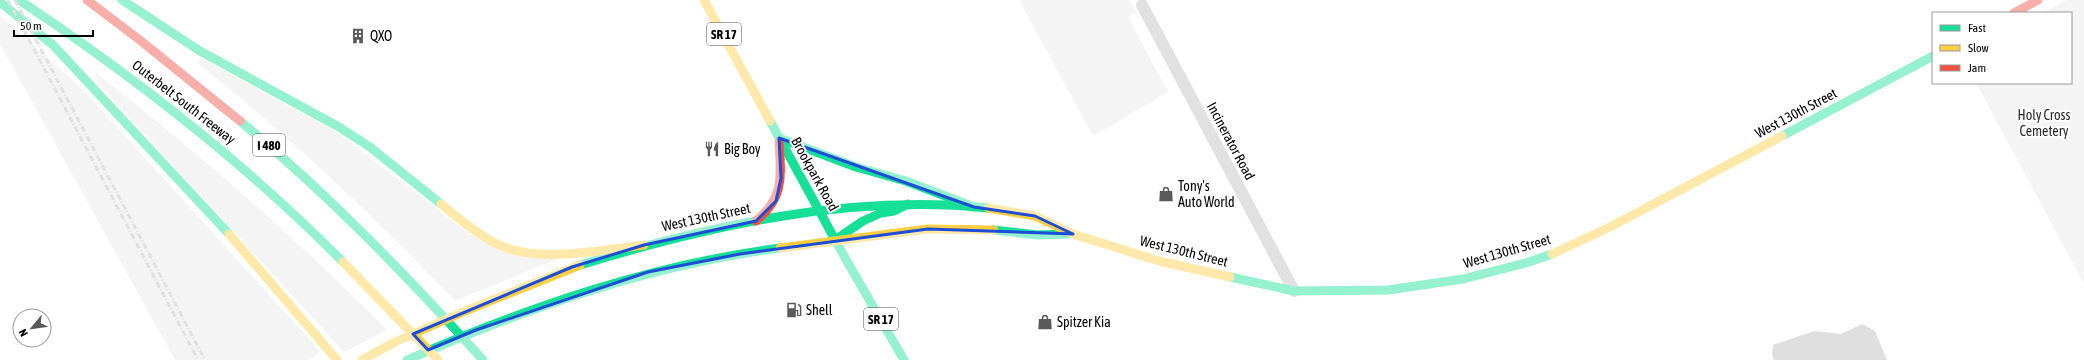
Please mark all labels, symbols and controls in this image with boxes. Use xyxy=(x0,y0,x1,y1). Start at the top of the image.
scale bar xyxy=(14,12,93,38)
legend xyxy=(1932,12,2072,84)
text: 50 m xyxy=(20,19,42,33)
text: Fast xyxy=(1968,21,1986,35)
road number: SR 17 xyxy=(707,23,741,45)
building icon: QXO xyxy=(349,27,367,45)
place label: QXO xyxy=(370,28,392,44)
text: Slow xyxy=(1968,41,1989,55)
street label: Outerbelt South Freeway xyxy=(129,57,239,147)
text: Jam xyxy=(1968,61,1986,75)
street label: West 130th Street xyxy=(1752,85,1840,141)
street label: Incinerator Road xyxy=(1204,99,1258,183)
park label: Holy Cross Cemetery xyxy=(2018,107,2070,139)
road number: I 480 xyxy=(253,134,285,156)
street label: Brookpark Road xyxy=(788,134,842,214)
restaurant icon: Big Boy xyxy=(703,140,721,158)
place label: Big Boy xyxy=(724,141,761,157)
place label: Tony's Auto World xyxy=(1178,178,1235,210)
shop icon: Tony's Auto World xyxy=(1157,185,1175,203)
street label: West 130th Street xyxy=(660,200,752,234)
street label: West 130th Street xyxy=(1461,231,1553,271)
street label: West 130th Street xyxy=(1138,232,1230,270)
fuel station icon: Shell xyxy=(785,301,803,319)
place label: Shell xyxy=(806,302,833,318)
north arrow xyxy=(12,308,52,348)
road number: SR 17 xyxy=(864,308,898,330)
shop icon: Spitzer Kia xyxy=(1036,313,1054,331)
place label: Spitzer Kia xyxy=(1057,314,1111,330)
text: N xyxy=(16,327,30,339)

